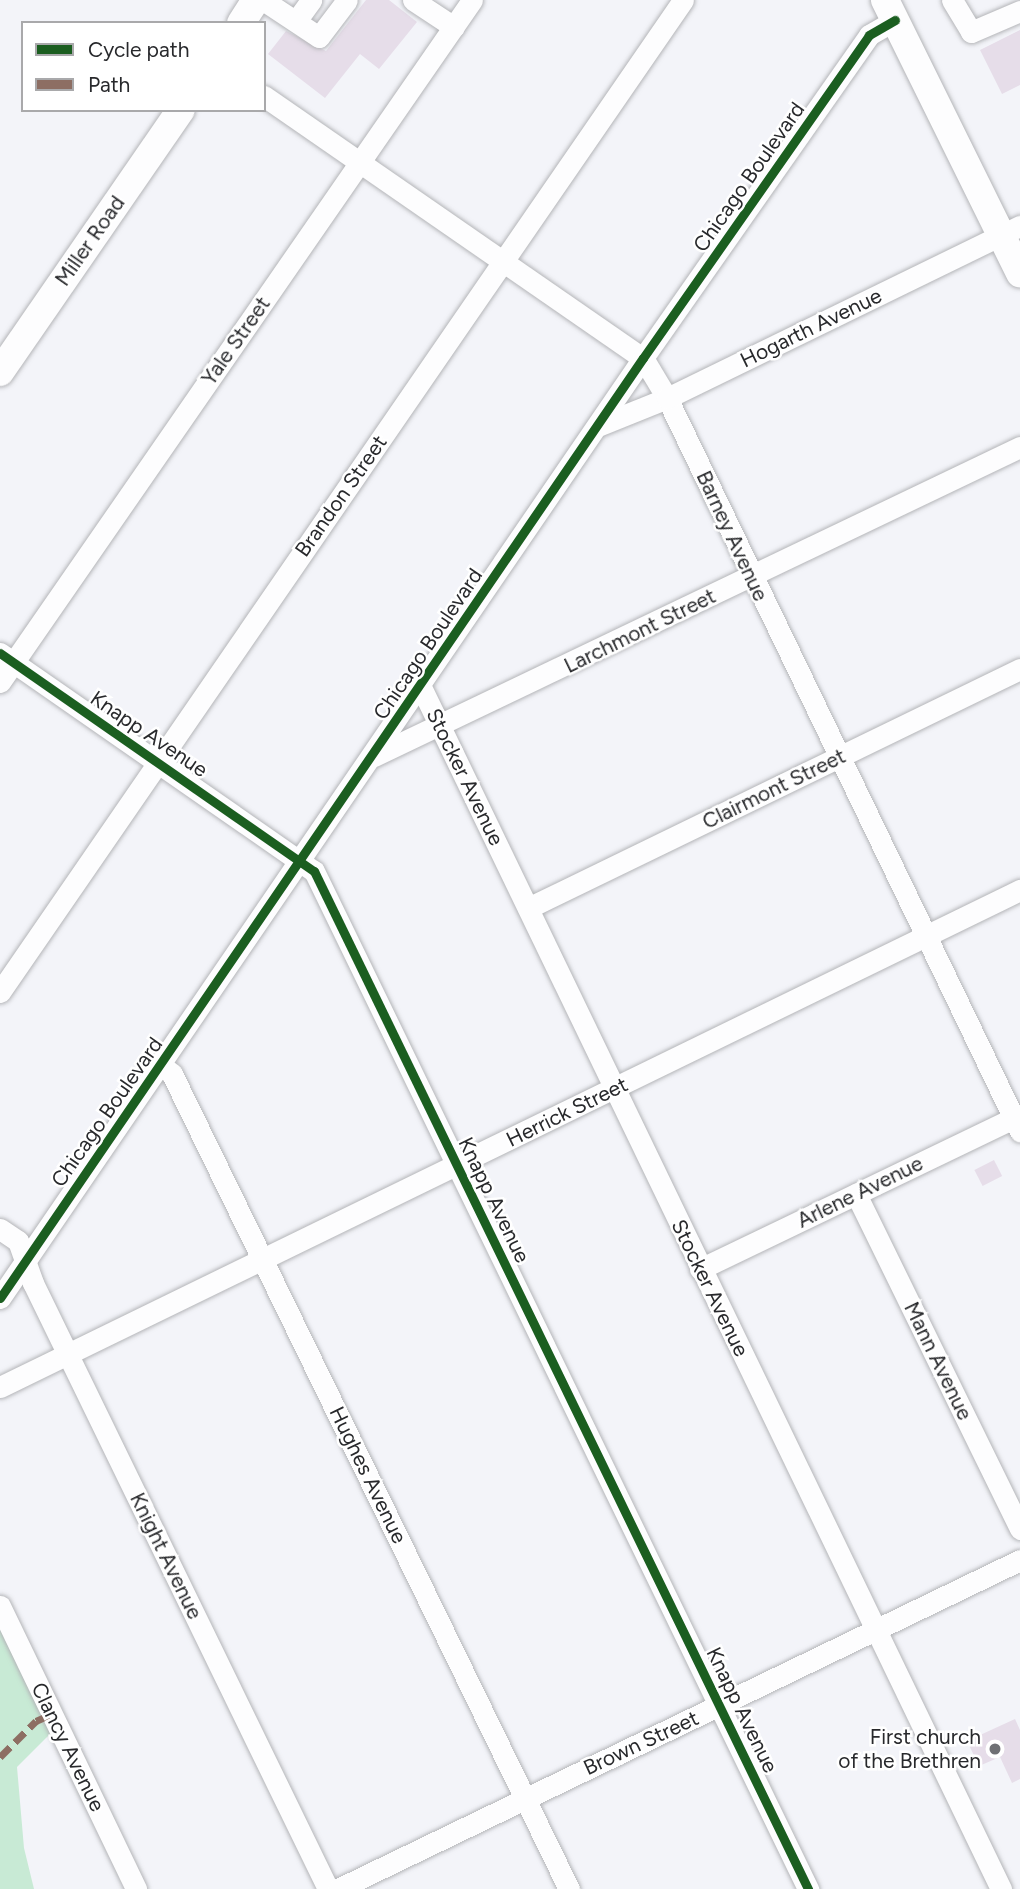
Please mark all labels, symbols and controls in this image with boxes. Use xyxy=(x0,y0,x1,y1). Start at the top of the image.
legend xyxy=(21,21,266,112)
text: Cycle path xyxy=(88,37,189,62)
text: Path xyxy=(88,72,130,97)
street label: Chicago Boulevard xyxy=(688,97,810,257)
street label: Miller Road xyxy=(50,191,130,291)
street label: Hogarth Avenue xyxy=(736,283,886,373)
street label: Yale Street xyxy=(196,292,276,390)
street label: Brandon Street xyxy=(290,430,392,562)
street label: Barney Avenue xyxy=(691,467,773,605)
street label: Chicago Boulevard xyxy=(368,564,488,724)
street label: Larchmont Street xyxy=(560,583,720,679)
street label: Knapp Avenue xyxy=(85,685,213,783)
street label: Stocker Avenue xyxy=(421,704,509,850)
street label: Clairmont Street xyxy=(698,743,850,835)
street label: Chicago Boulevard xyxy=(46,1032,168,1192)
street label: Herrick Street xyxy=(502,1072,632,1152)
street label: Knapp Avenue xyxy=(453,1133,535,1267)
street label: Arlene Avenue xyxy=(793,1151,927,1233)
street label: Stocker Avenue xyxy=(666,1215,754,1361)
street label: Mann Avenue xyxy=(899,1298,977,1424)
street label: Hughes Avenue xyxy=(324,1403,412,1547)
street label: Knight Avenue xyxy=(125,1489,207,1623)
street label: Knapp Avenue xyxy=(701,1643,783,1777)
street label: Clancy Avenue xyxy=(26,1678,110,1816)
street label: Brown Street xyxy=(579,1705,703,1781)
place label: First church of the Brethren xyxy=(838,1724,981,1774)
marker: First church of the Brethren xyxy=(987,1741,1003,1757)

